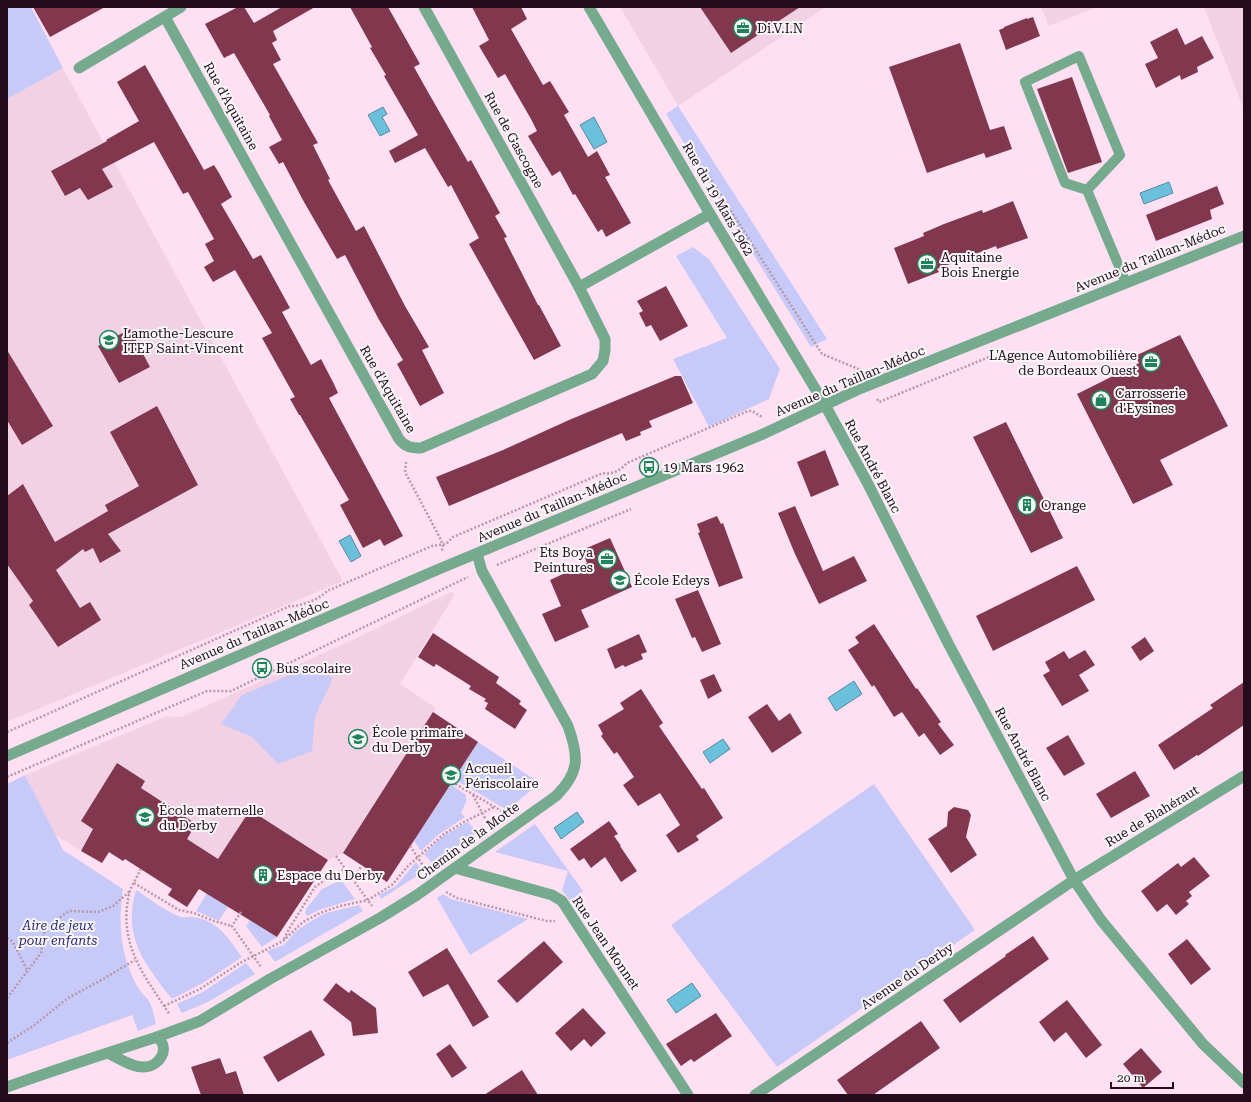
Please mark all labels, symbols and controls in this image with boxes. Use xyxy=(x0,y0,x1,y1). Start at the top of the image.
office icon: Di.V.I.N xyxy=(732,17,754,39)
place label: Di.V.I.N xyxy=(757,21,803,36)
street label: Rue d'Aquitaine xyxy=(201,59,261,153)
street label: Rue de Gascogne xyxy=(481,89,547,191)
street label: Rue du 19 Mars 1962 xyxy=(679,140,757,258)
street label: Avenue du Taillan-Médoc xyxy=(1073,221,1227,295)
place label: Aquitaine Bois Energie xyxy=(941,250,1019,280)
office icon: Aquitaine Bois Energie xyxy=(916,253,938,275)
place label: Lamothe-Lescure ITEP Saint-Vincent xyxy=(123,326,244,356)
school or university icon: Lamothe-Lescure ITEP Saint-Vincent xyxy=(98,329,120,351)
street label: Rue d'Aquitaine xyxy=(357,343,419,435)
street label: Avenue du Taillan-Médoc xyxy=(773,343,927,419)
place label: L'Agence Automobilière de Bordeaux Ouest xyxy=(989,348,1137,378)
office icon: L'Agence Automobilière de Bordeaux Ouest xyxy=(1140,351,1162,373)
place label: Carrosserie d'Eysines xyxy=(1115,386,1186,416)
shop icon: Carrosserie d'Eysines xyxy=(1090,389,1112,411)
street label: Rue André Blanc xyxy=(842,416,904,516)
bus stop icon: 19 Mars 1962 xyxy=(638,456,660,478)
place label: 19 Mars 1962 xyxy=(663,460,744,475)
street label: Avenue du Taillan-Médoc xyxy=(475,469,629,545)
building icon: Orange xyxy=(1016,494,1038,516)
place label: Orange xyxy=(1041,498,1086,513)
place label: Ets Boya Peintures xyxy=(534,545,593,575)
office icon: Ets Boya Peintures xyxy=(596,548,618,570)
school or university icon: École Edeys xyxy=(609,569,631,591)
place label: École Edeys xyxy=(634,572,710,588)
street label: Avenue du Taillan-Médoc xyxy=(177,596,331,672)
bus stop icon: Bus scolaire xyxy=(251,657,273,679)
place label: Bus scolaire xyxy=(276,661,351,676)
street label: Rue André Blanc xyxy=(992,704,1054,804)
place label: École primaire du Derby xyxy=(372,724,463,755)
school or university icon: École primaire du Derby xyxy=(347,728,369,750)
place label: Accueil Périscolaire xyxy=(465,761,539,791)
school or university icon: Accueil Périscolaire xyxy=(440,764,462,786)
street label: Rue de Blahéraut xyxy=(1102,782,1202,850)
street label: Chemin de la Motte xyxy=(414,799,522,883)
place label: École maternelle du Derby xyxy=(159,802,264,833)
school or university icon: École maternelle du Derby xyxy=(134,806,156,828)
building icon: Espace du Derby xyxy=(252,864,274,886)
place label: Espace du Derby xyxy=(277,868,383,883)
street label: Rue Jean Monnet xyxy=(569,894,643,993)
park label: Aire de jeux pour enfants xyxy=(18,918,97,948)
street label: Avenue du Derby xyxy=(858,939,956,1012)
scale bar xyxy=(1111,1064,1173,1090)
text: 20 m xyxy=(1117,1071,1144,1085)

